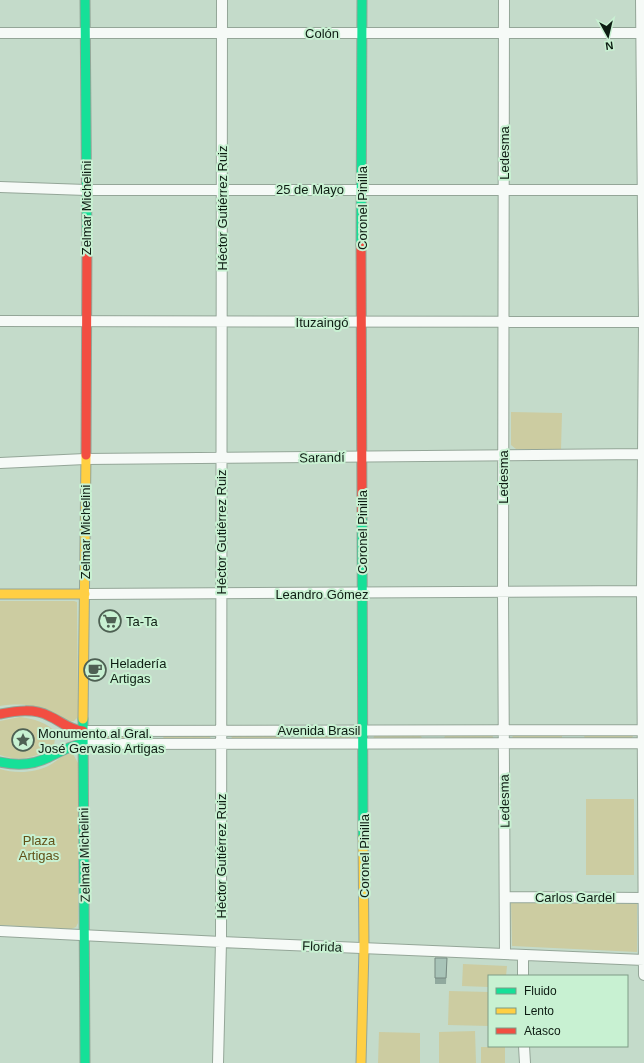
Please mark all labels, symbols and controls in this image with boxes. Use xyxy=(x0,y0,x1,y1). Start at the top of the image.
north arrow xyxy=(588,16,628,56)
street label: Colón xyxy=(305,26,339,41)
text: N xyxy=(605,39,614,52)
street label: Ledesma xyxy=(497,125,512,180)
street label: Héctor Gutiérrez Ruiz xyxy=(215,146,230,270)
street label: Zelmar Michelini xyxy=(79,161,94,255)
street label: Coronel Pinilla xyxy=(355,165,370,250)
street label: 25 de Mayo xyxy=(276,182,344,197)
street label: Ituzaingó xyxy=(296,315,348,330)
street label: Ledesma xyxy=(496,449,511,504)
street label: Sarandí xyxy=(299,450,345,465)
street label: Héctor Gutiérrez Ruiz xyxy=(214,470,229,594)
street label: Zelmar Michelini xyxy=(78,485,93,579)
street label: Coronel Pinilla xyxy=(355,489,370,574)
street label: Leandro Gómez xyxy=(275,587,369,602)
supermarket icon: Ta-Ta xyxy=(97,608,123,634)
place label: Ta-Ta xyxy=(126,614,159,629)
place label: Heladería Artigas xyxy=(110,656,167,686)
cafe icon: Heladería Artigas xyxy=(82,657,108,683)
street label: Avenida Brasil xyxy=(278,723,361,738)
place label: Monumento al Gral. José Gervasio Artigas xyxy=(38,726,165,756)
place icon: Monumento al Gral. José Gervasio Artigas xyxy=(10,727,36,753)
street label: Ledesma xyxy=(497,773,512,828)
street label: Héctor Gutiérrez Ruiz xyxy=(214,794,229,918)
street label: Zelmar Michelini xyxy=(76,807,93,902)
street label: Coronel Pinilla xyxy=(357,813,372,898)
park label: Plaza Artigas xyxy=(19,833,60,863)
street label: Carlos Gardel xyxy=(535,890,615,905)
street label: Florida xyxy=(302,938,343,955)
legend xyxy=(488,975,628,1047)
text: Fluido xyxy=(524,984,557,998)
text: Lento xyxy=(524,1004,554,1018)
text: Atasco xyxy=(524,1024,561,1038)

